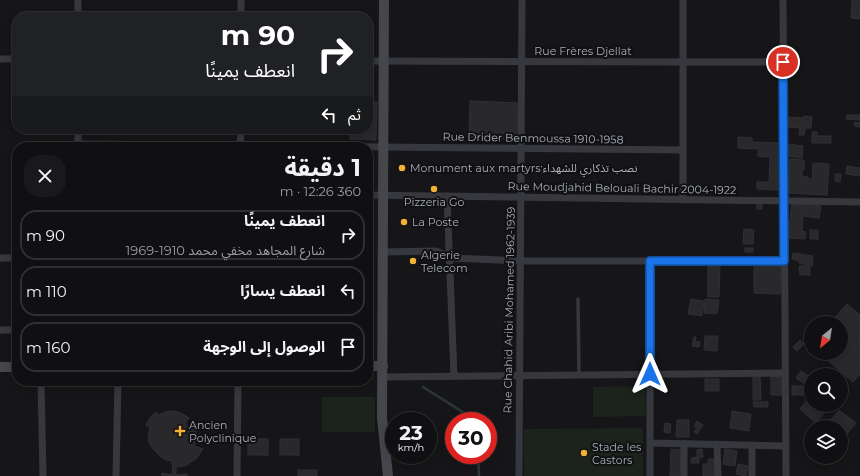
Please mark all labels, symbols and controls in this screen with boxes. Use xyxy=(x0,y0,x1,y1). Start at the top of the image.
text: 90 m xyxy=(221,18,295,52)
icon: right xyxy=(309,28,361,80)
street label: Rue Frères Djellat xyxy=(534,44,632,58)
pin xyxy=(766,45,800,79)
icon: arrive xyxy=(772,51,794,73)
text: انعطف يمينًا xyxy=(205,60,295,82)
icon: left xyxy=(318,104,340,126)
text: ثم xyxy=(348,105,361,124)
street label: Rue Drider Benmoussa 1910-1958 xyxy=(442,129,624,147)
text: 1 دقيقة xyxy=(284,153,361,182)
button: close xyxy=(24,155,66,197)
place label: Monument aux martyrs;نصب تذكاري للشهداء xyxy=(410,161,637,178)
marker: Monument aux martyrs;نصب تذكاري للشهداء xyxy=(397,163,407,173)
street label: Rue Moudjahid Belouali Bachir 2004-1922 xyxy=(508,179,736,197)
text: 360 m · 12:26 xyxy=(280,183,361,199)
marker: Pizzeria Go xyxy=(429,184,439,194)
place label: Pizzeria Go xyxy=(404,195,464,209)
street label: Rue Chahid Aribi Mohamed 1962-1939 xyxy=(500,206,518,414)
text: انعطف يمينًا xyxy=(244,211,325,230)
place label: La Poste xyxy=(412,215,459,229)
marker: La Poste xyxy=(399,217,409,227)
icon: right xyxy=(337,224,359,246)
text: 90 m xyxy=(26,226,65,245)
text: شارع المجاهد مخفي محمد 1910-1969 xyxy=(126,242,325,258)
place label: Algerie Telecom xyxy=(421,248,468,275)
marker: Algerie Telecom xyxy=(408,256,418,266)
icon: left xyxy=(337,280,359,302)
text: انعطف يسارًا xyxy=(240,281,325,300)
text: 110 m xyxy=(26,282,67,301)
north arrow xyxy=(804,316,848,360)
map controls xyxy=(804,316,848,464)
icon: arrive xyxy=(337,336,359,358)
text: الوصول إلى الوجهة xyxy=(203,337,325,356)
text: 160 m xyxy=(26,338,70,357)
position arrow xyxy=(629,353,671,395)
button: search xyxy=(804,368,848,412)
speed limit sign: 30 xyxy=(445,412,497,464)
place label: Ancien Polyclinique xyxy=(189,418,257,445)
button: layers xyxy=(804,420,848,464)
text: 23 xyxy=(399,421,423,445)
marker: Ancien Polyclinique xyxy=(174,425,186,437)
place label: Stade les Castors xyxy=(592,440,642,467)
text: km/h xyxy=(398,441,424,454)
marker: Stade les Castors xyxy=(579,448,589,458)

